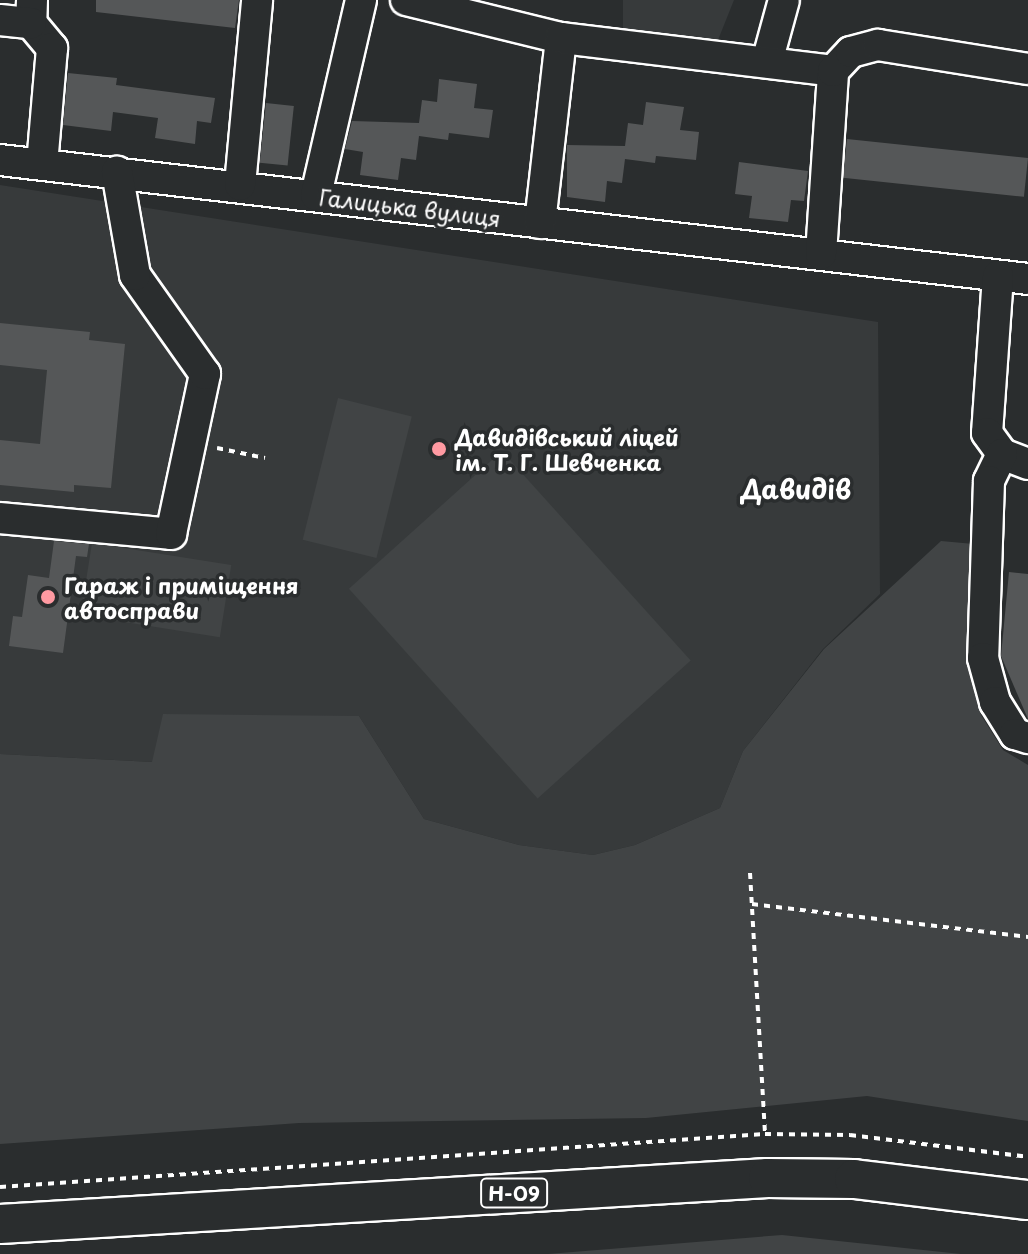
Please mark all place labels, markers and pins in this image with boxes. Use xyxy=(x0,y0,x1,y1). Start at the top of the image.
place label: Давидівський ліцей ім. Т. Г. Шевченка xyxy=(455,423,679,474)
marker: Давидівський ліцей ім. Т. Г. Шевченка xyxy=(430,440,448,458)
place label: Гараж і приміщення автосправи xyxy=(64,571,299,622)
marker: Гараж і приміщення автосправи xyxy=(39,588,57,606)

